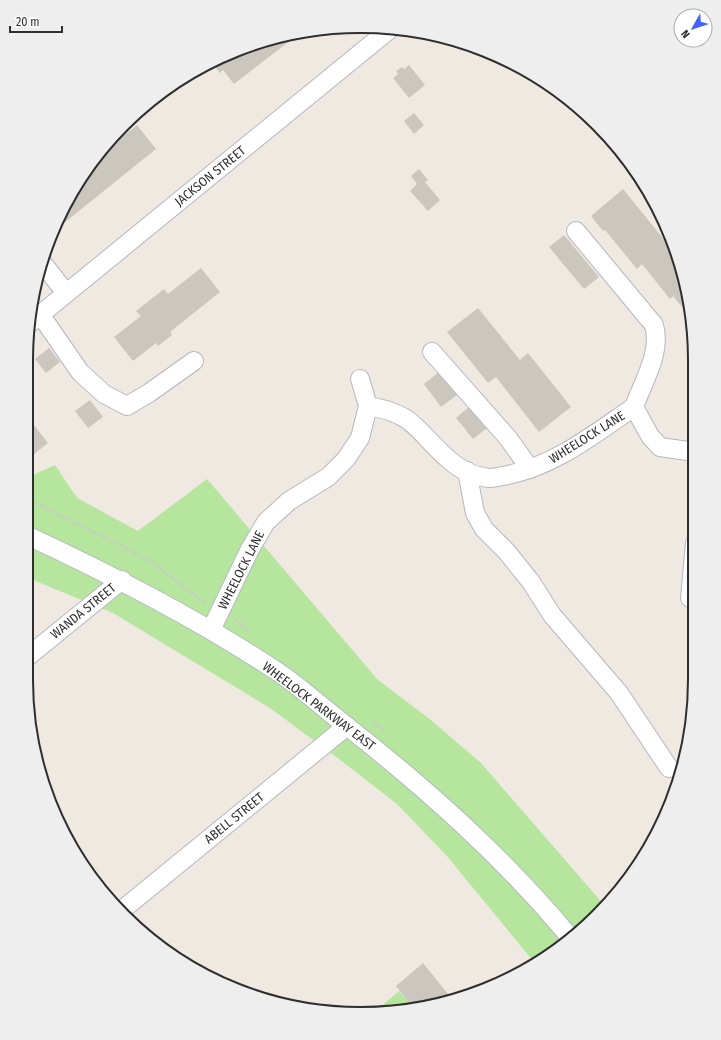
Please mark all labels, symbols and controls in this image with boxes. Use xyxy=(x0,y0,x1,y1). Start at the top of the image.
scale bar xyxy=(10,8,62,34)
north arrow xyxy=(673,8,713,48)
text: 20 m xyxy=(16,15,40,29)
text: N xyxy=(678,27,693,41)
street label: JACKSON STREET xyxy=(172,143,248,209)
street label: WHEELOCK LANE xyxy=(546,408,628,466)
street label: WHEELOCK LANE xyxy=(215,528,267,612)
street label: WANDA STREET xyxy=(47,580,119,642)
street label: WHEELOCK PARKWAY EAST xyxy=(260,659,378,753)
street label: ABELL STREET xyxy=(201,789,267,847)

